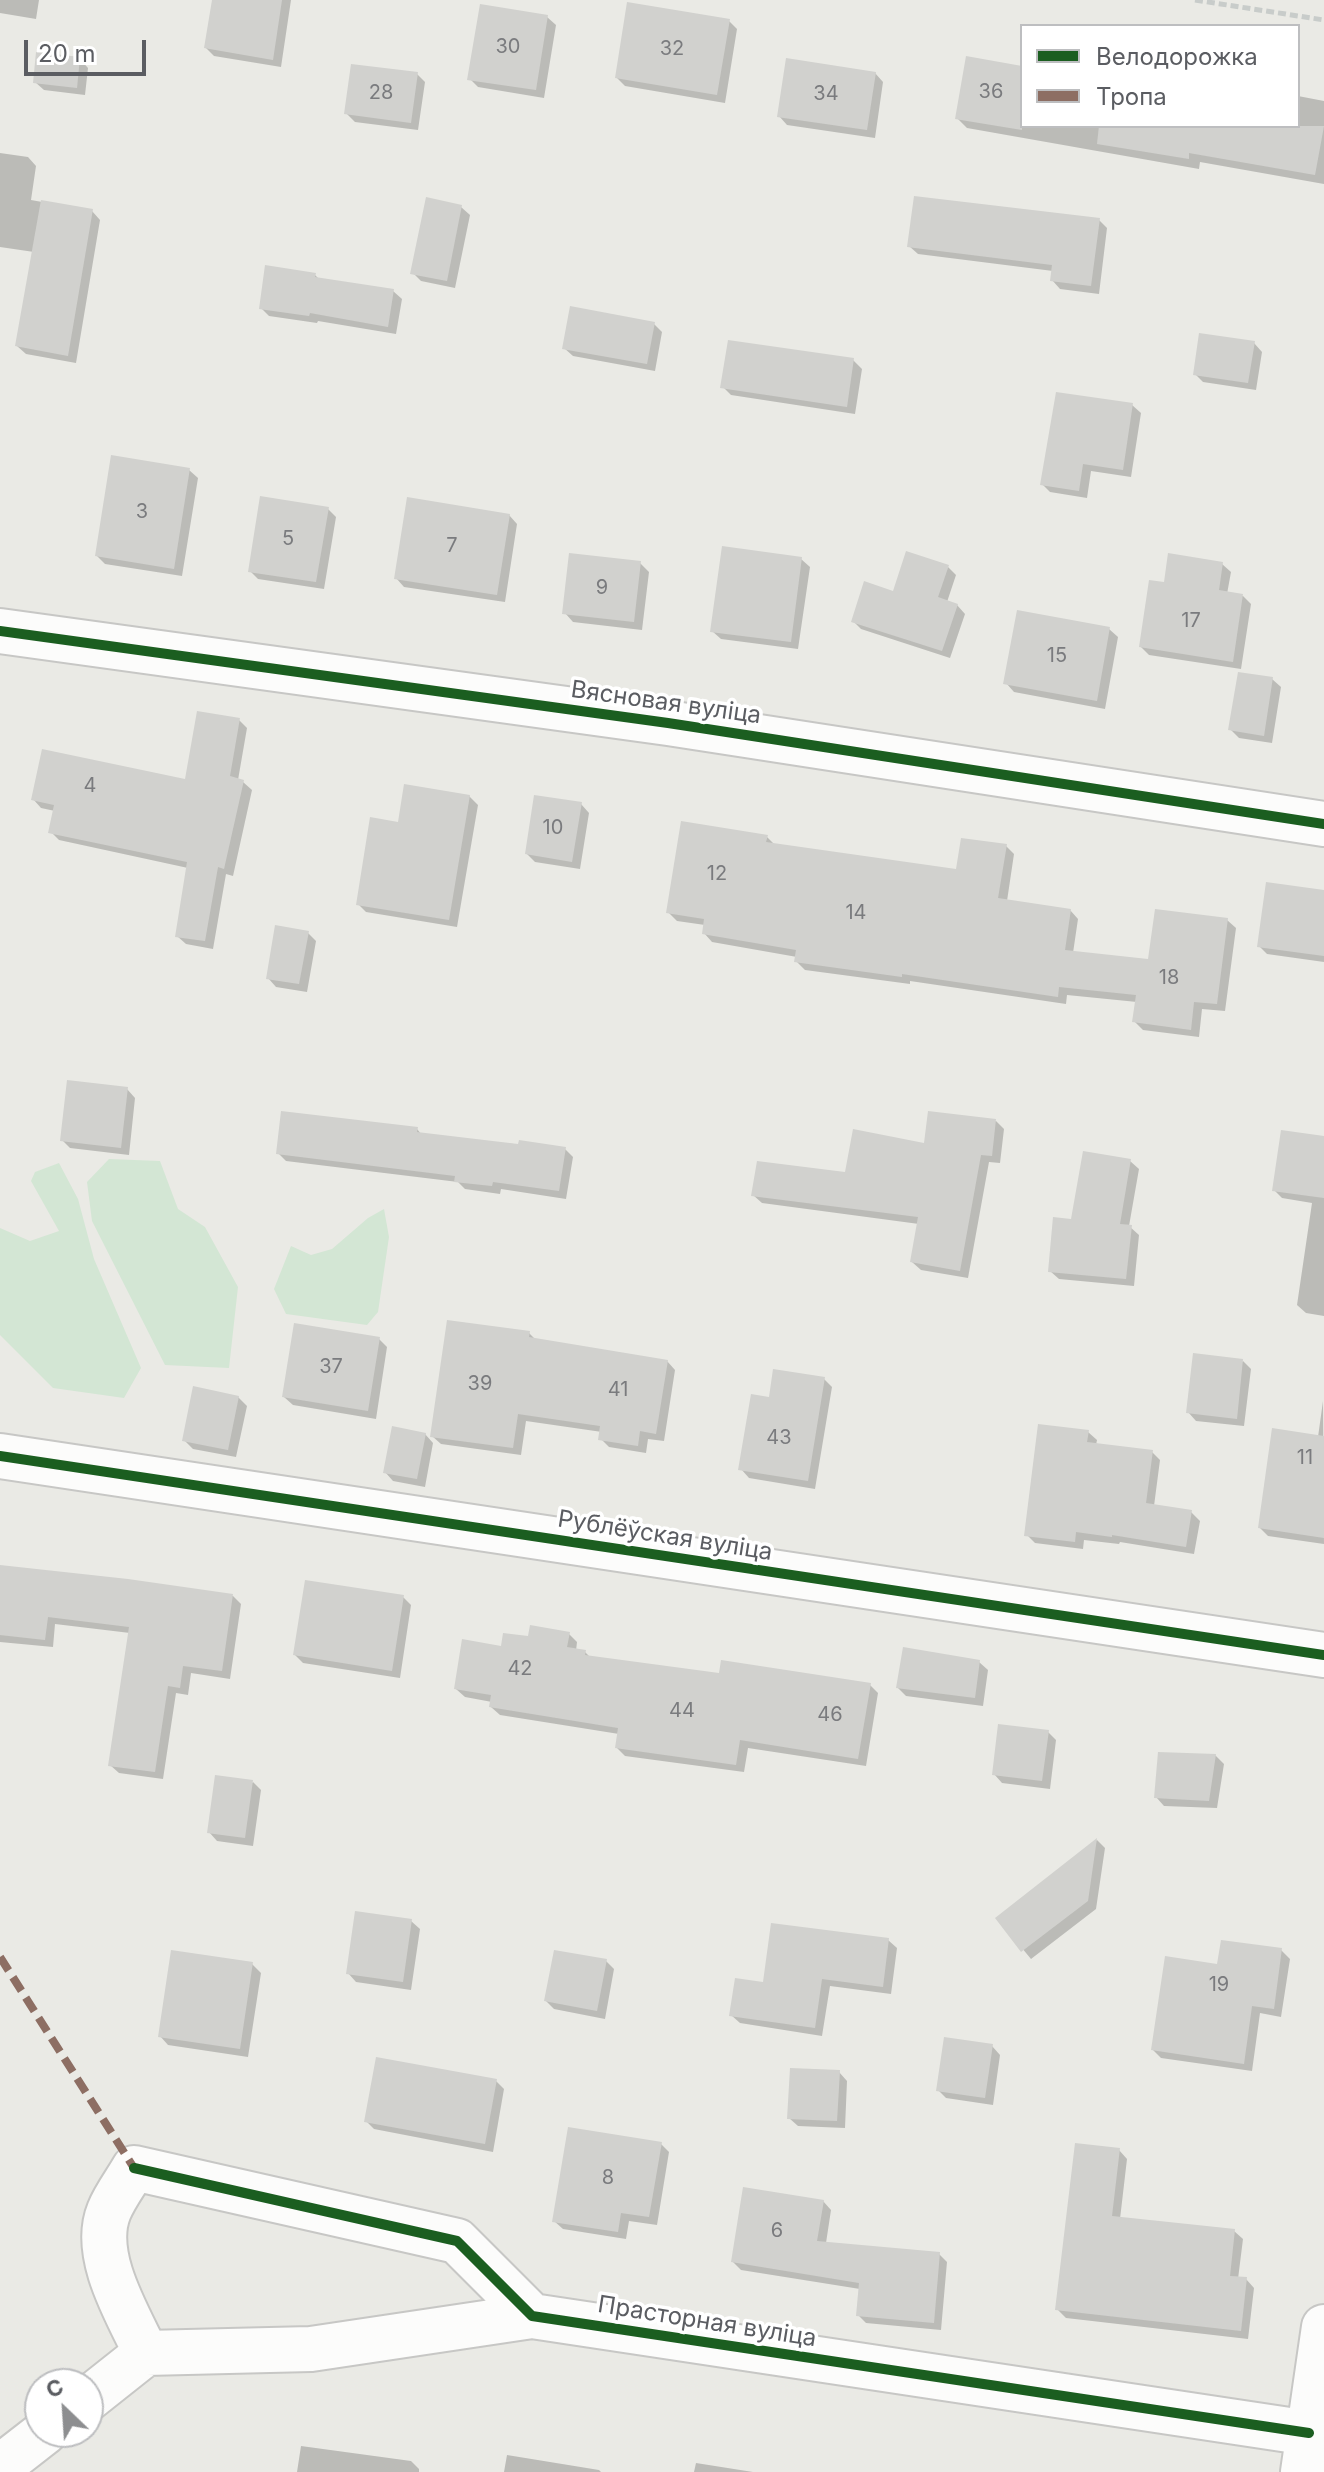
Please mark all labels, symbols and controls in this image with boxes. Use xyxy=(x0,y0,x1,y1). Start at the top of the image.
scale bar xyxy=(28,24,150,74)
legend xyxy=(1020,24,1300,128)
house number: 30 xyxy=(496,35,520,59)
house number: 32 xyxy=(660,37,684,61)
text: 20 m xyxy=(38,39,96,68)
text: Велодорожка xyxy=(1096,42,1258,71)
house number: 36 xyxy=(979,80,1003,104)
house number: 28 xyxy=(369,81,393,105)
house number: 34 xyxy=(813,82,839,106)
text: Тропа xyxy=(1096,82,1167,111)
house number: 3 xyxy=(136,500,148,524)
house number: 5 xyxy=(282,527,294,551)
house number: 7 xyxy=(446,534,458,558)
house number: 9 xyxy=(596,576,608,600)
house number: 17 xyxy=(1181,609,1201,633)
house number: 15 xyxy=(1047,644,1067,668)
street label: Вясновая вуліца xyxy=(569,675,763,731)
house number: 4 xyxy=(84,774,96,798)
house number: 10 xyxy=(543,816,563,840)
house number: 12 xyxy=(707,862,727,886)
house number: 14 xyxy=(845,901,867,925)
house number: 18 xyxy=(1159,966,1179,990)
house number: 37 xyxy=(319,1355,343,1379)
house number: 39 xyxy=(468,1372,492,1396)
house number: 41 xyxy=(608,1378,628,1402)
house number: 43 xyxy=(766,1426,792,1450)
house number: 11 xyxy=(1297,1446,1313,1470)
street label: Рублёўская вуліца xyxy=(556,1505,774,1567)
house number: 42 xyxy=(507,1657,533,1681)
house number: 44 xyxy=(669,1699,695,1723)
house number: 46 xyxy=(817,1703,843,1727)
house number: 19 xyxy=(1209,1973,1229,1997)
house number: 8 xyxy=(602,2166,614,2190)
house number: 6 xyxy=(771,2219,783,2243)
street label: Прасторная вуліца xyxy=(596,2290,818,2354)
north arrow xyxy=(24,2368,104,2448)
text: С xyxy=(42,2373,68,2403)

